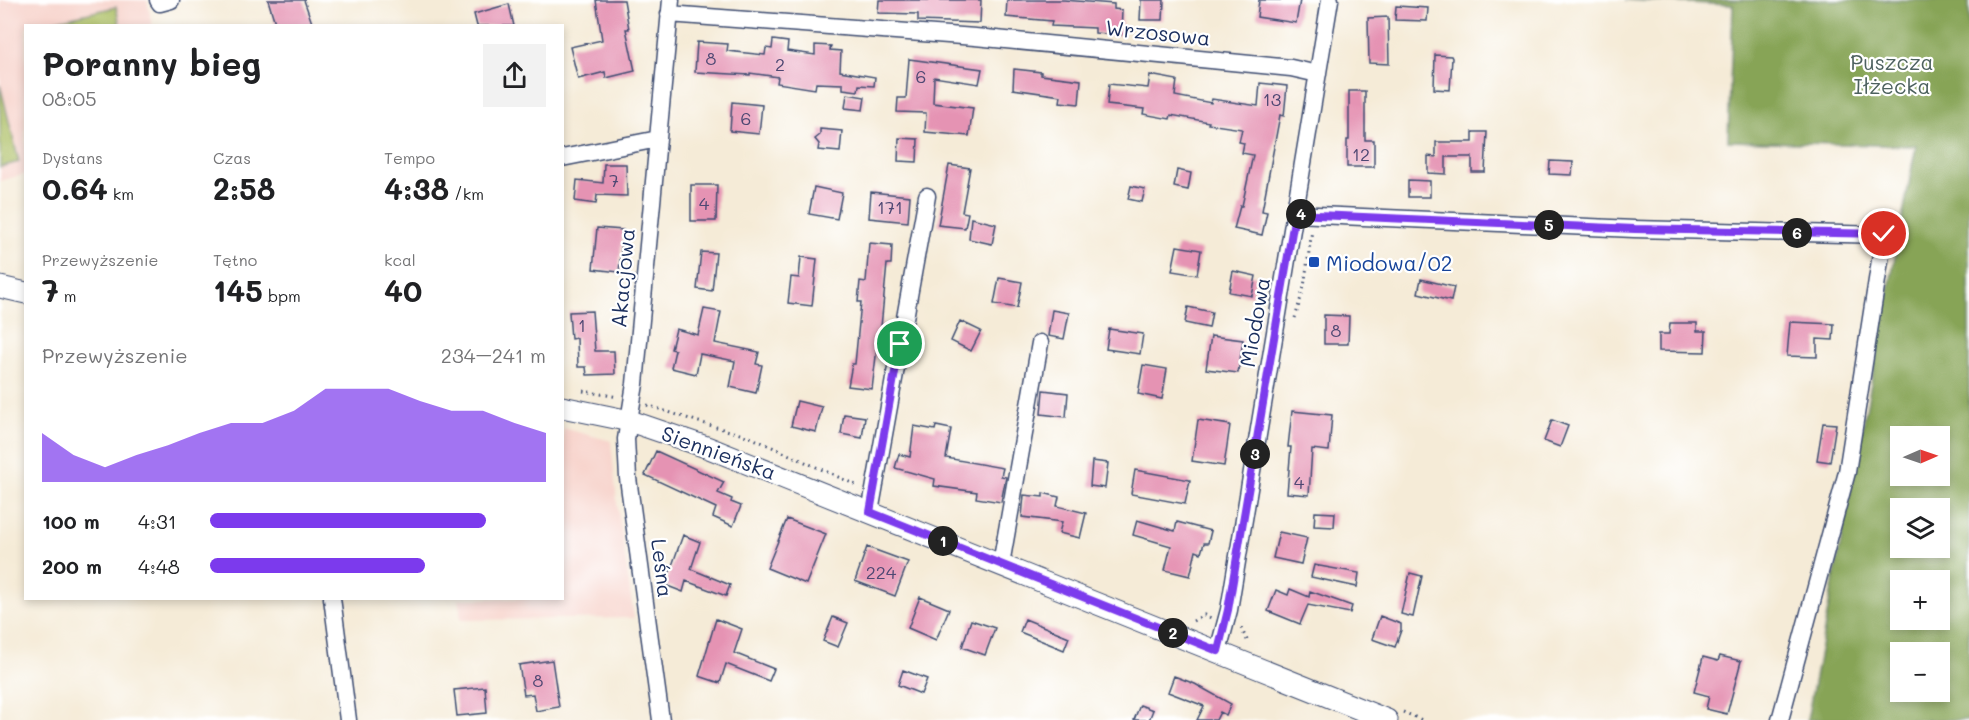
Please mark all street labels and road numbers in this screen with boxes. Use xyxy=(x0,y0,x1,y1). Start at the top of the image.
street label: Wrzosowa xyxy=(1104,13,1212,51)
street label: Akacjowa xyxy=(604,227,640,329)
street label: Miodowa xyxy=(1233,275,1275,369)
street label: Siennieńska xyxy=(658,419,780,485)
street label: Leśna xyxy=(646,537,680,599)

